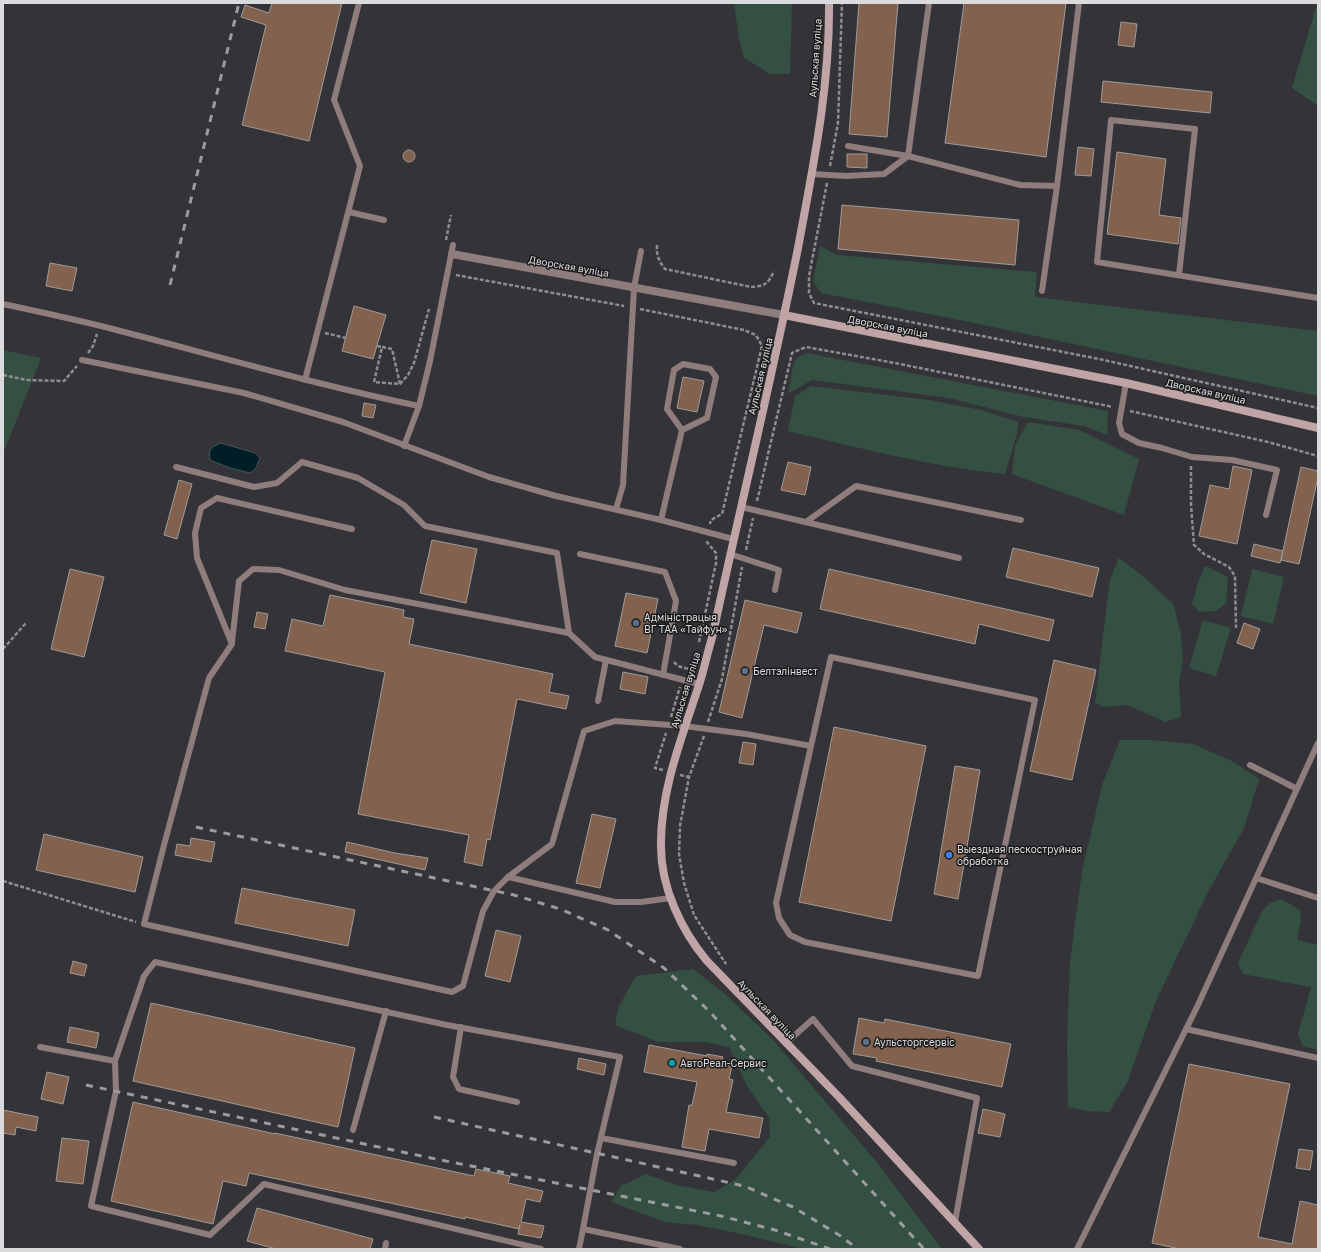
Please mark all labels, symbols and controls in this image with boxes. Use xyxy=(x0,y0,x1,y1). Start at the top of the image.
street label: Аульская вуліца xyxy=(806,18,824,98)
street label: Дворская вуліца xyxy=(528,253,610,279)
street label: Дворская вуліца xyxy=(847,312,929,340)
street label: Аульская вуліца xyxy=(745,336,775,416)
street label: Дворская вуліца xyxy=(1165,376,1247,406)
place label: Адміністрацыя ВГ ТАА «Тайфун» xyxy=(644,611,728,635)
marker: Адміністрацыя ВГ ТАА «Тайфун» xyxy=(631,618,641,628)
street label: Аульская вуліца xyxy=(668,650,702,730)
place label: Белтэлінвест xyxy=(753,665,818,677)
marker: Белтэлінвест xyxy=(740,666,750,676)
place label: Выездная пескоструйная обработка xyxy=(957,843,1082,867)
marker: Выездная пескоструйная обработка xyxy=(944,850,954,860)
street label: Аульская вуліца xyxy=(735,976,799,1042)
place label: Аульсторгсервіс xyxy=(874,1036,955,1048)
marker: Аульсторгсервіс xyxy=(861,1037,871,1047)
place label: АвтоРеал-Сервис xyxy=(680,1057,767,1069)
marker: АвтоРеал-Сервис xyxy=(667,1058,677,1068)

